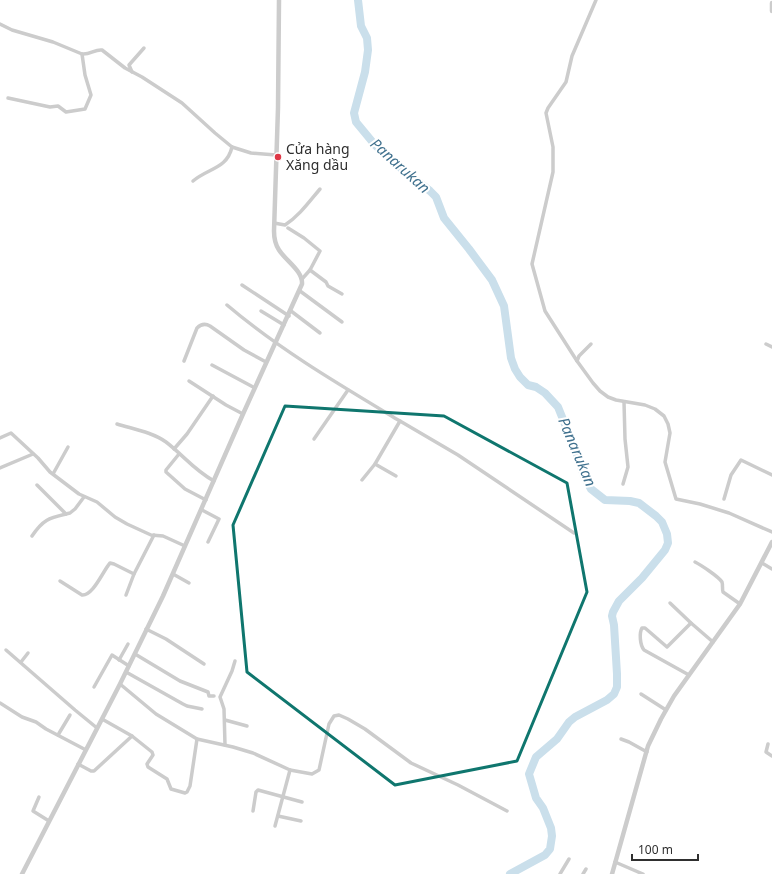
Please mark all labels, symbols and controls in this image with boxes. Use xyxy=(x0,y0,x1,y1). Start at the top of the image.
water label: Panarukan xyxy=(367,133,435,197)
place label: Cửa hàng Xăng dầu xyxy=(286,139,350,174)
marker: Cửa hàng Xăng dầu xyxy=(273,152,283,162)
water label: Panarukan xyxy=(554,414,601,489)
scale bar xyxy=(632,836,698,862)
text: 100 m xyxy=(638,841,673,858)

